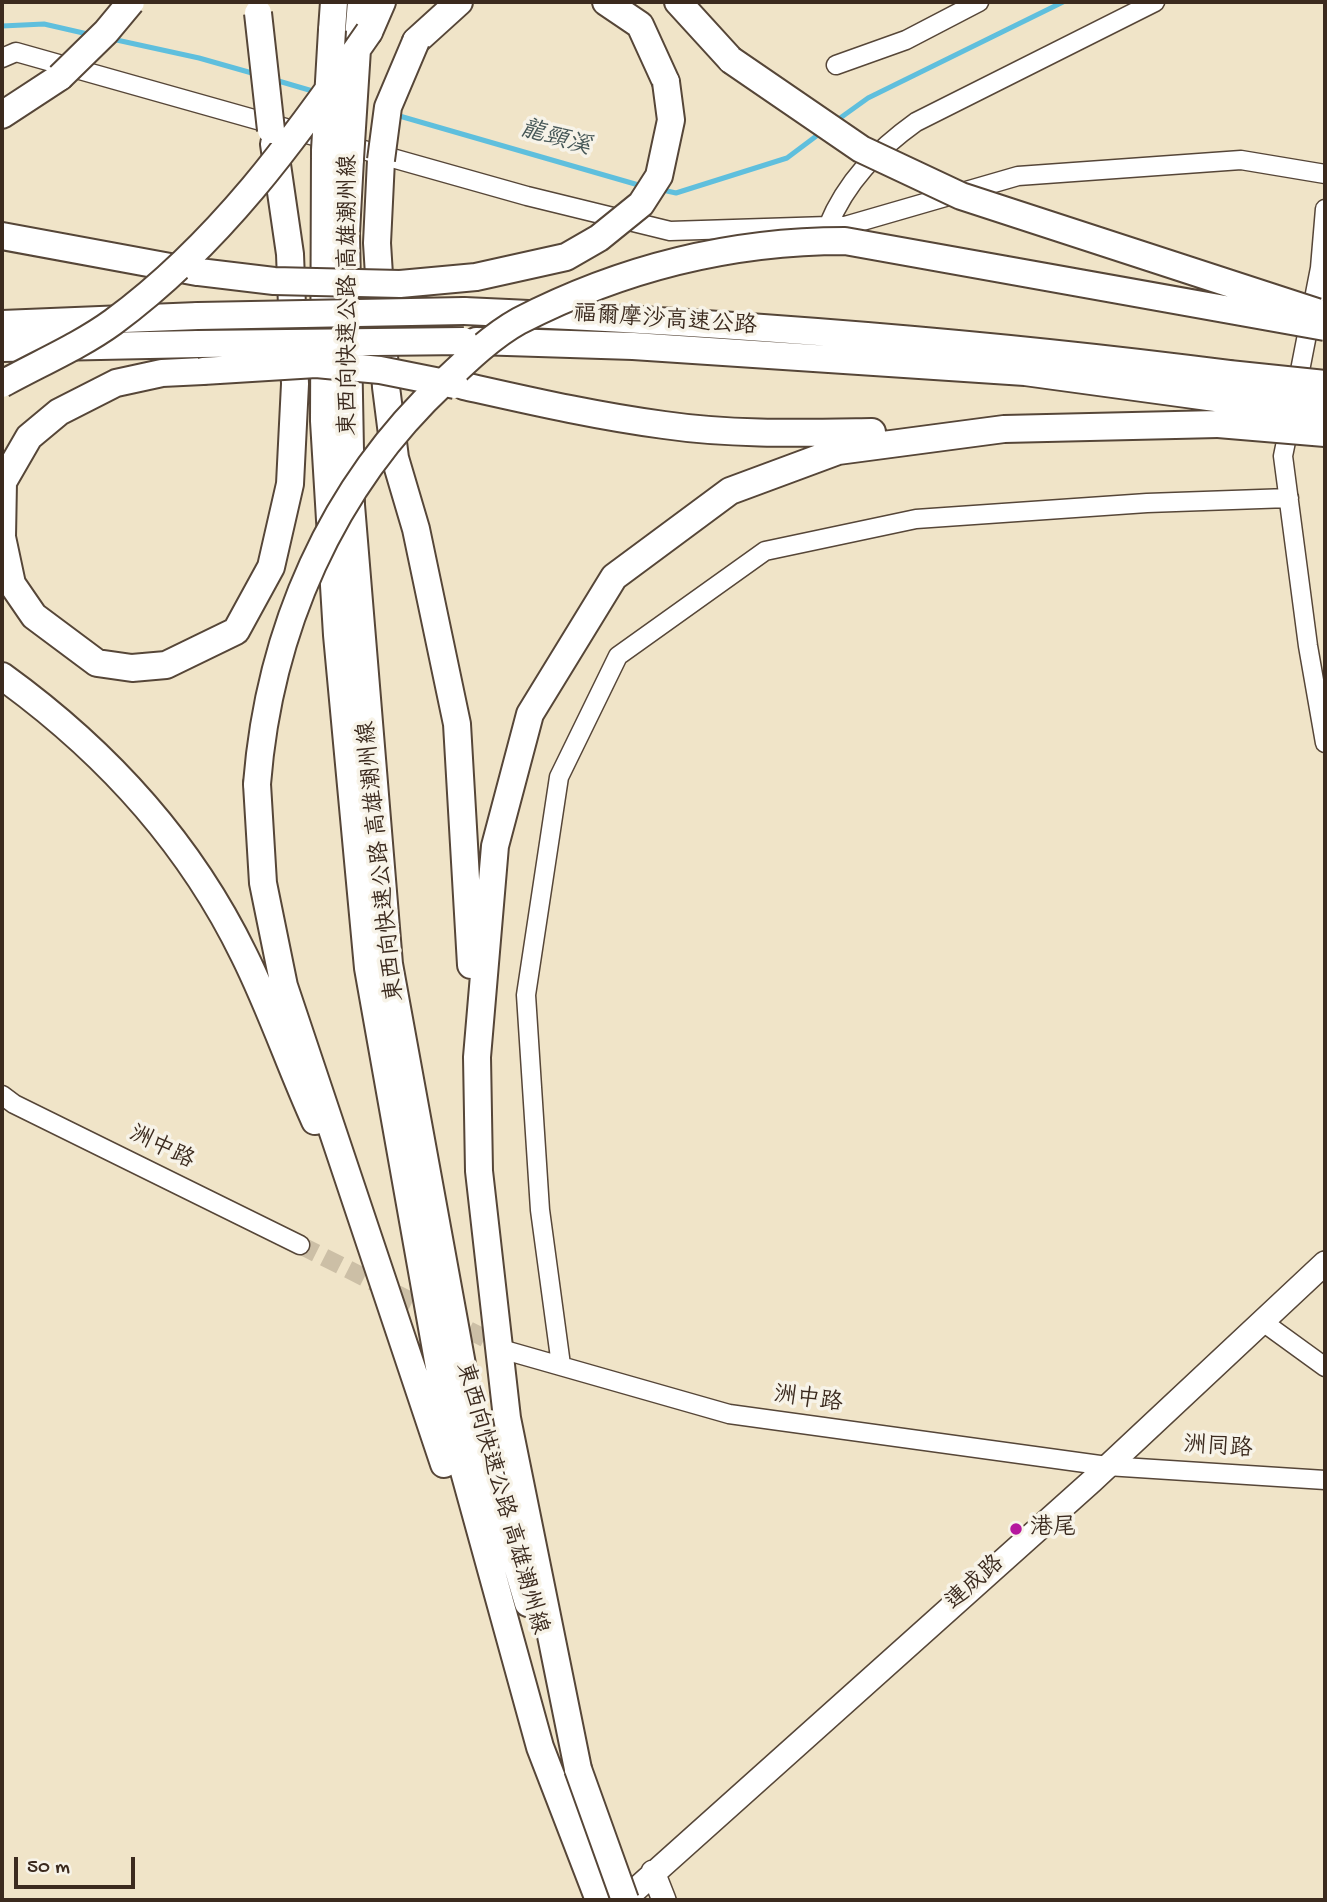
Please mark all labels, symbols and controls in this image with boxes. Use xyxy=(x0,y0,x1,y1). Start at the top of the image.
water label: 龍頸溪 xyxy=(516,116,594,164)
street label: 東西向快速公路 高雄潮州線 xyxy=(336,154,364,436)
street label: 福爾摩沙高速公路 xyxy=(572,302,758,342)
street label: 東西向快速公路 高雄潮州線 xyxy=(355,720,411,1002)
street label: 洲中路 xyxy=(124,1121,198,1177)
street label: 東西向快速公路 高雄潮州線 xyxy=(448,1360,552,1638)
street label: 洲中路 xyxy=(772,1383,844,1419)
street label: 洲同路 xyxy=(1183,1433,1253,1465)
place label: 港尾 xyxy=(1030,1515,1076,1543)
marker: 港尾 xyxy=(1008,1521,1024,1537)
street label: 連成路 xyxy=(941,1551,1011,1617)
scale bar xyxy=(18,1842,138,1886)
text: 50 m xyxy=(27,1856,70,1881)

